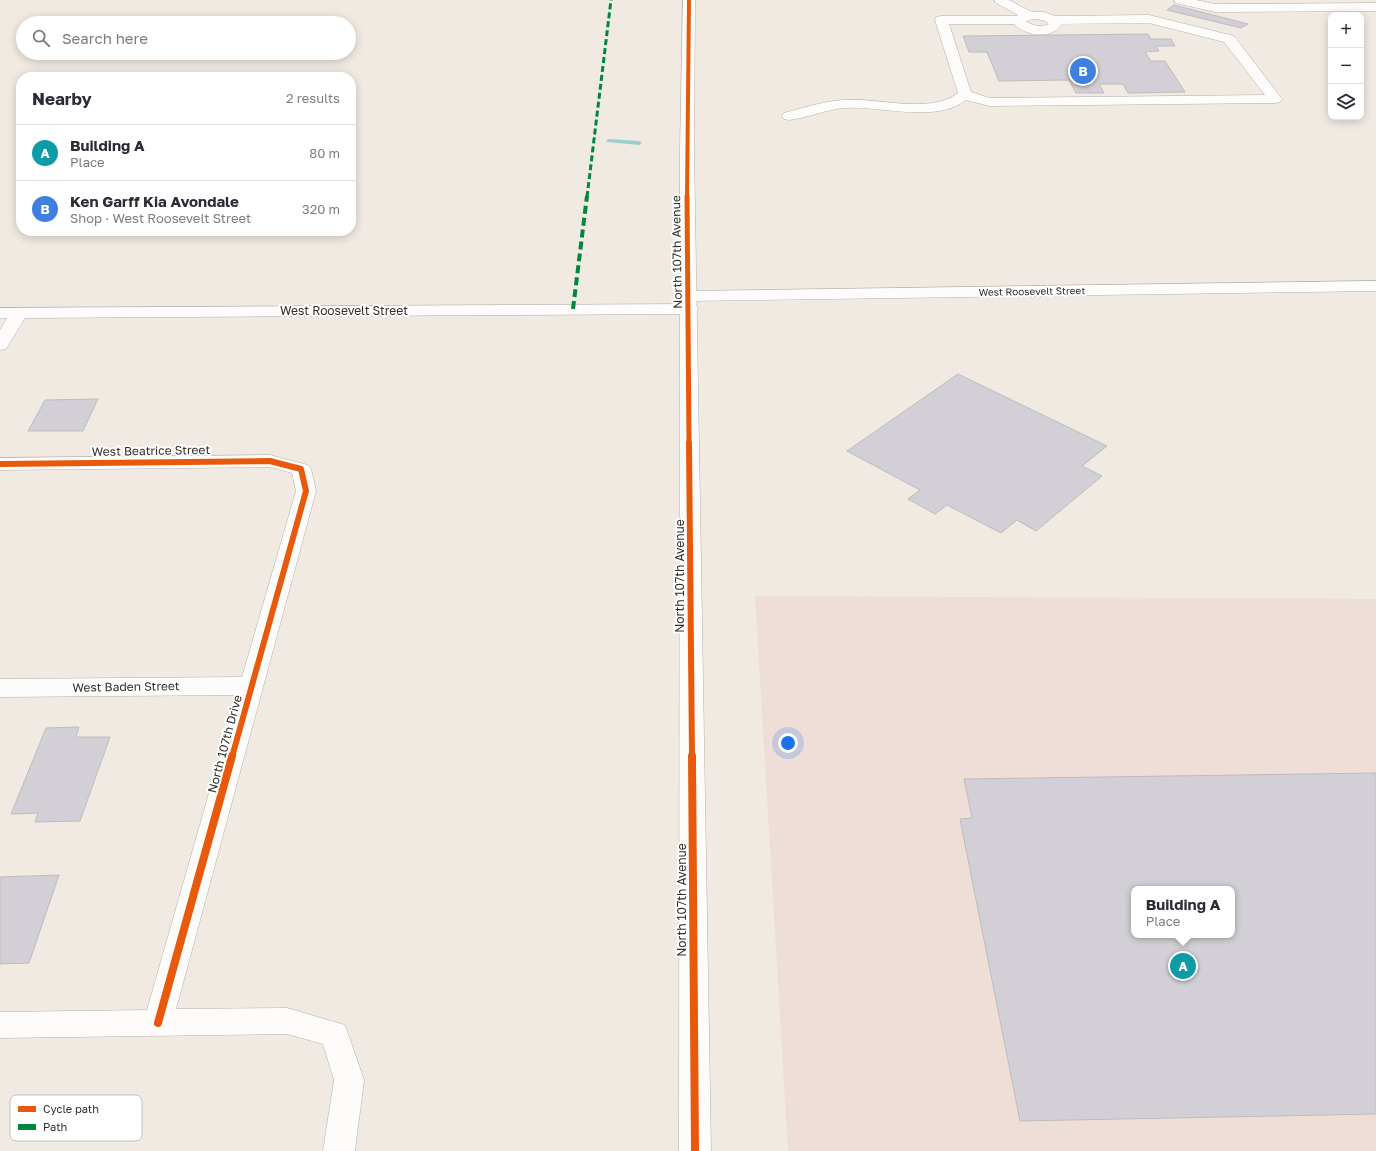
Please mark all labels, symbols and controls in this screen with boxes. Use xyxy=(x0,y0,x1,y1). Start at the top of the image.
map controls xyxy=(1328,12,1364,120)
button: + xyxy=(1328,12,1364,48)
search box xyxy=(16,16,356,60)
icon: search xyxy=(30,27,52,49)
text: Search here xyxy=(62,29,148,47)
button: − xyxy=(1328,48,1364,84)
pin: B xyxy=(1070,56,1096,86)
button: layers xyxy=(1328,84,1364,120)
text: Nearby xyxy=(32,88,92,109)
text: 2 results xyxy=(286,90,340,106)
text: Building A xyxy=(70,136,145,154)
text: A xyxy=(40,145,50,161)
text: 80 m xyxy=(309,145,340,161)
text: Place xyxy=(70,154,105,170)
text: Ken Garff Kia Avondale xyxy=(70,192,239,210)
street label: North 107th Avenue xyxy=(668,195,685,309)
text: B xyxy=(40,201,50,217)
text: 320 m xyxy=(302,201,340,217)
text: Shop · West Roosevelt Street xyxy=(70,210,251,226)
street label: West Roosevelt Street xyxy=(979,284,1085,298)
street label: West Roosevelt Street xyxy=(280,303,408,318)
street label: West Beatrice Street xyxy=(92,442,211,459)
street label: North 107th Avenue xyxy=(672,519,687,633)
street label: West Baden Street xyxy=(72,678,180,695)
street label: North 107th Drive xyxy=(204,693,245,795)
your location xyxy=(778,733,798,753)
street label: North 107th Avenue xyxy=(674,843,689,957)
popup xyxy=(1131,886,1235,938)
text: Building A xyxy=(1146,895,1220,913)
text: Place xyxy=(1146,913,1180,929)
pin: A xyxy=(1170,951,1196,981)
legend xyxy=(10,1095,142,1141)
text: Cycle path xyxy=(43,1102,99,1115)
text: Path xyxy=(43,1120,67,1133)

